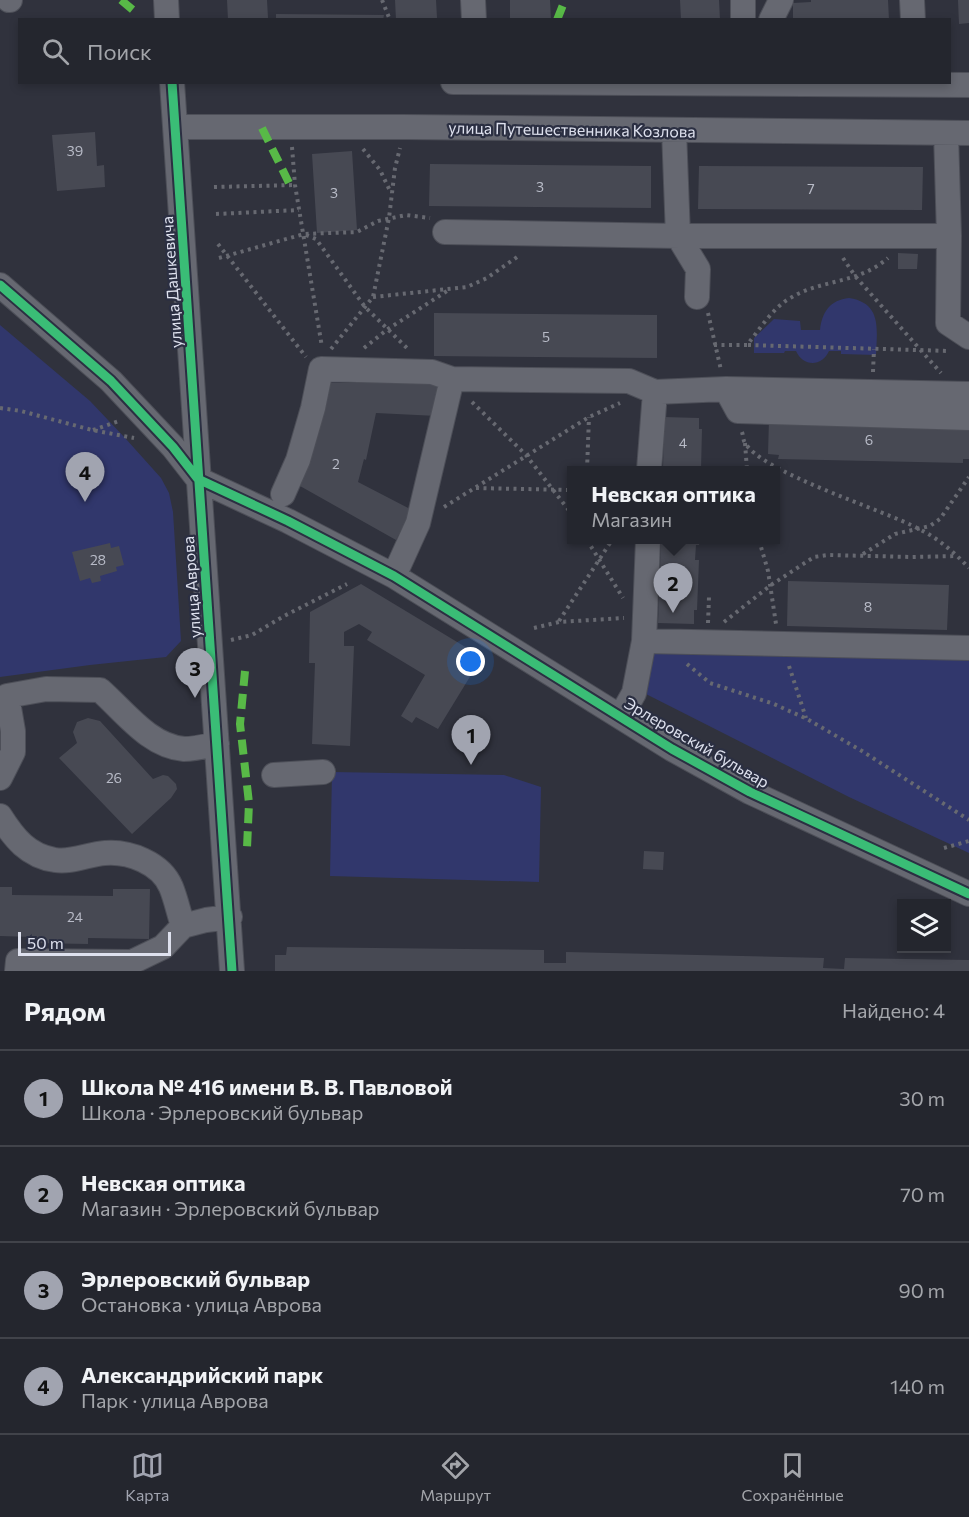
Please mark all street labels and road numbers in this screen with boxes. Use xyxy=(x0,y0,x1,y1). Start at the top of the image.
street label: улица Путешественника Козлова xyxy=(448,117,696,141)
street label: улица Дашкевича xyxy=(157,215,185,349)
street label: улица Аврова xyxy=(178,535,204,639)
street label: Эрлеровский бульвар xyxy=(621,693,773,791)

